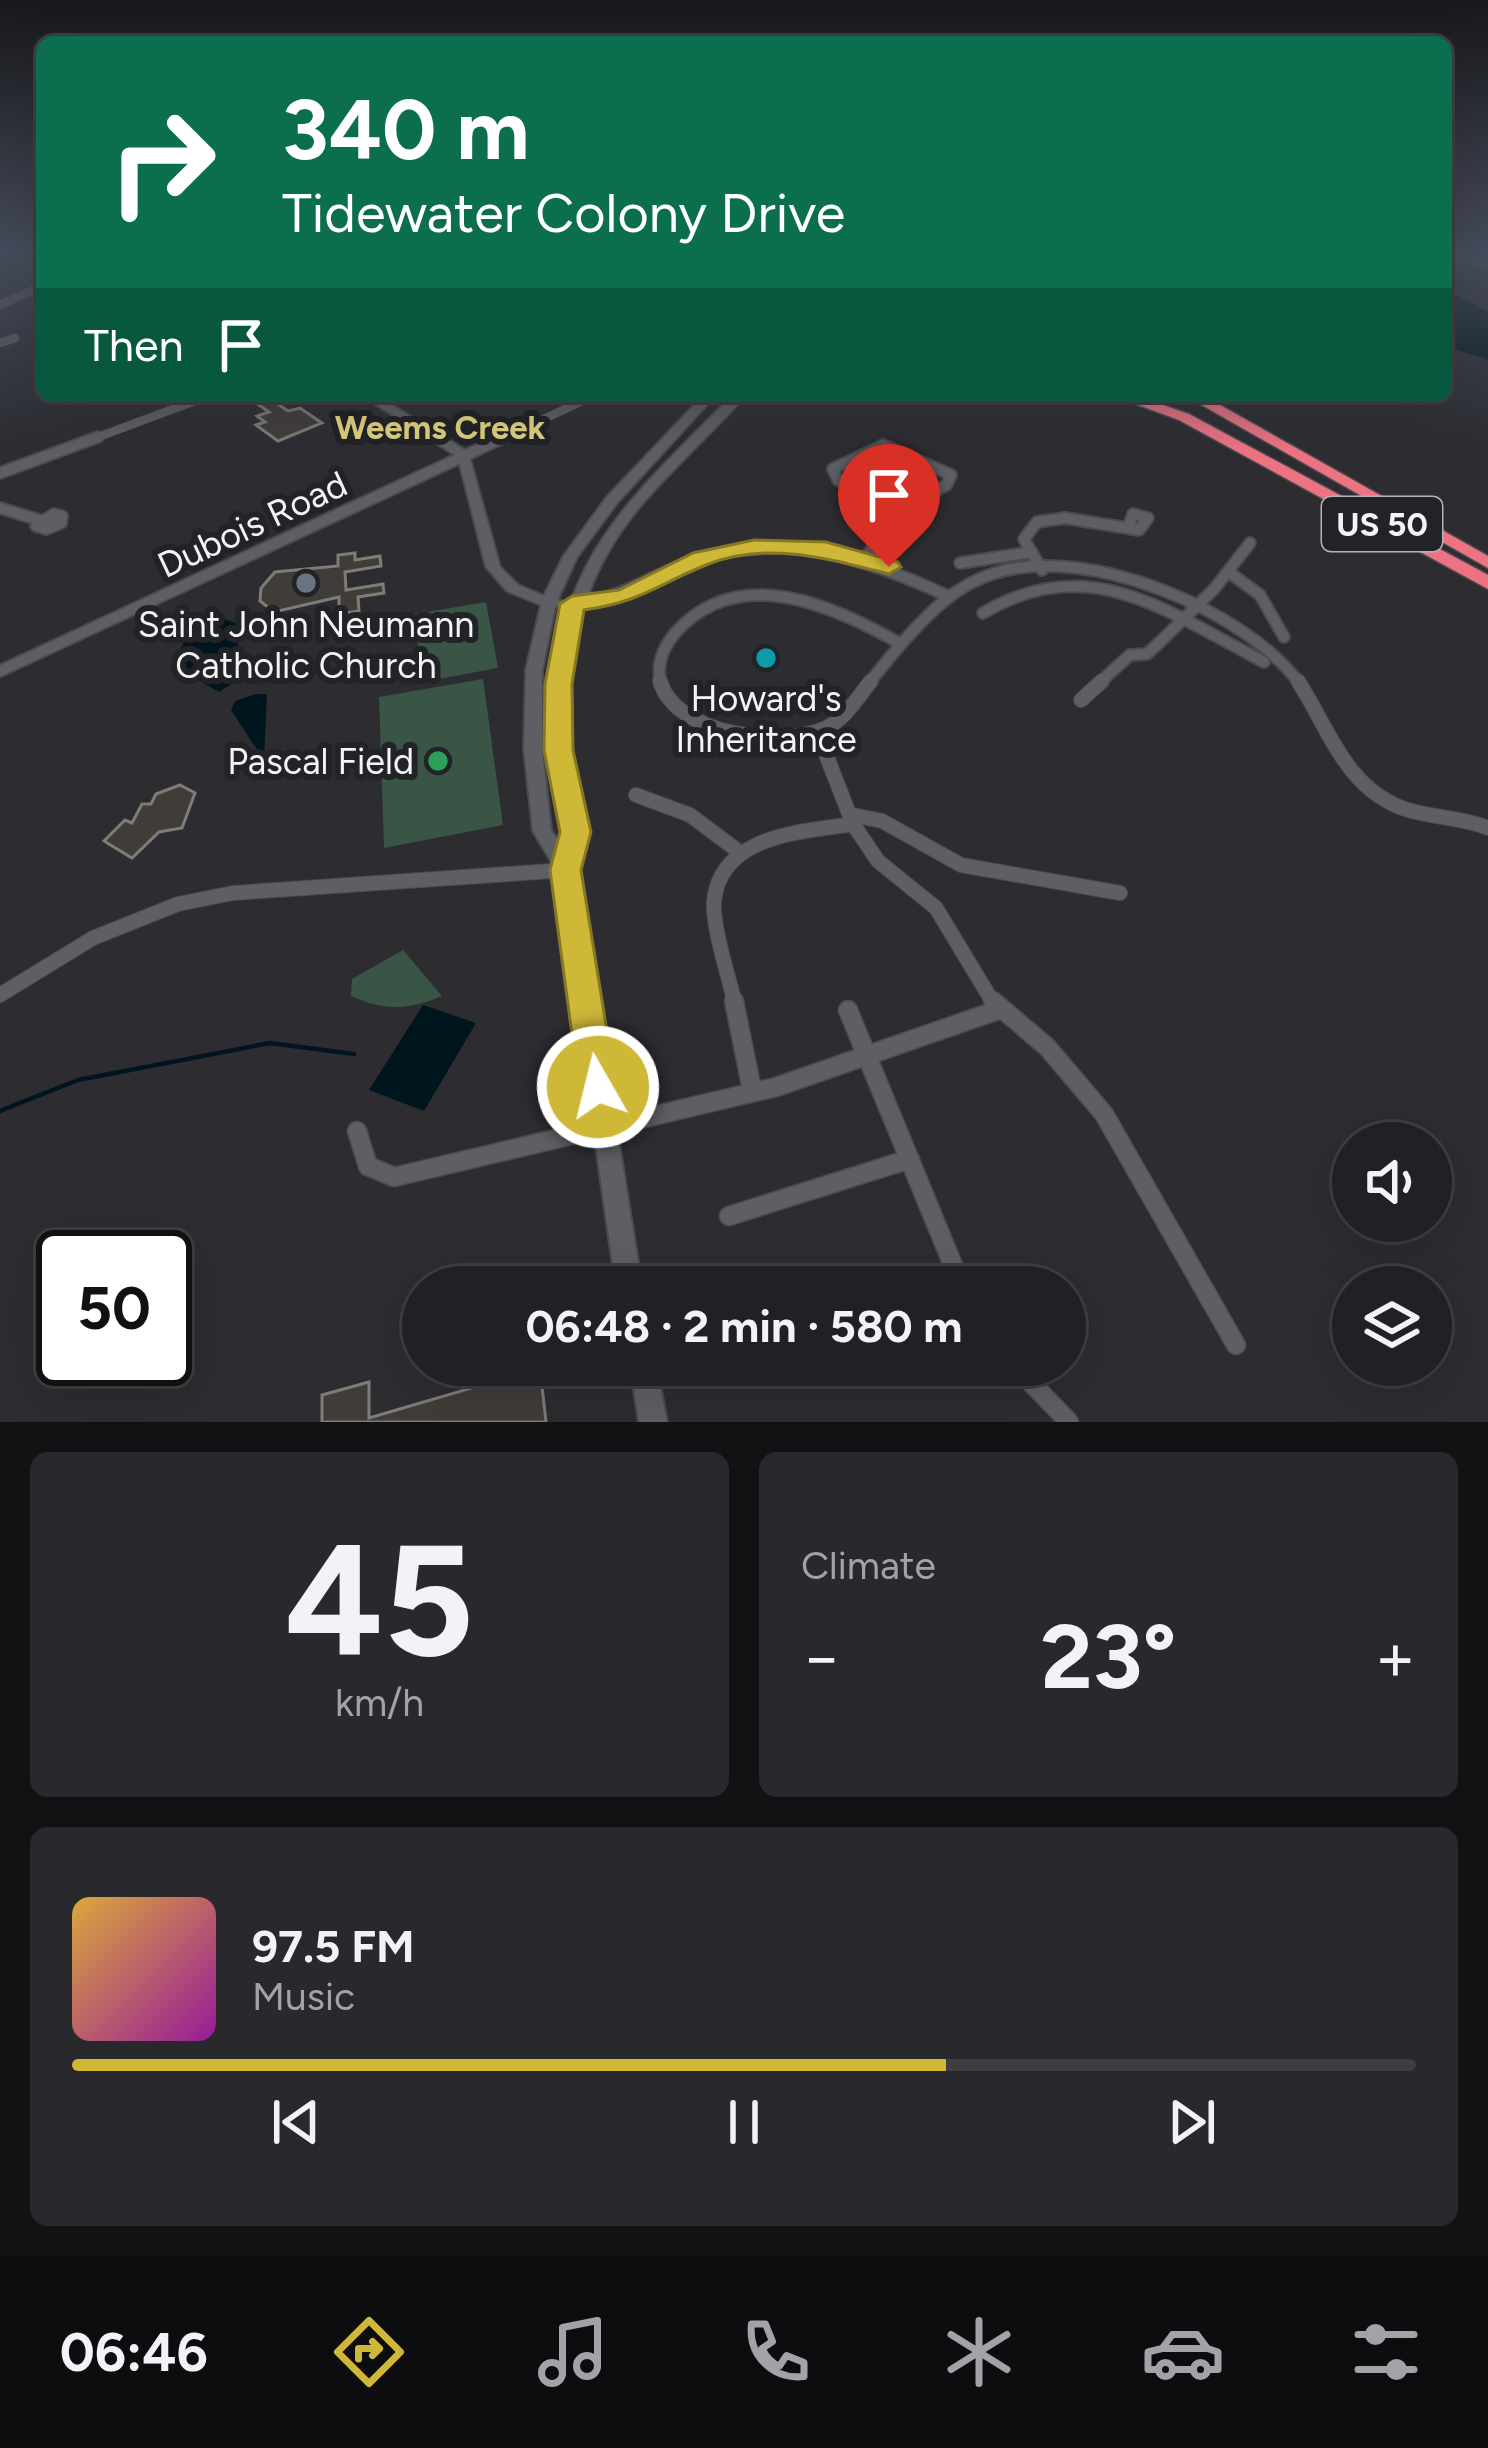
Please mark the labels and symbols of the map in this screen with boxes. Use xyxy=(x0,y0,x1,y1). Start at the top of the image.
district label: Weems Creek xyxy=(335,408,545,447)
pin xyxy=(838,444,940,567)
street label: Dubois Road xyxy=(151,462,354,587)
road number: US 50 xyxy=(1322,497,1442,551)
marker: Saint John Neumann Catholic Church xyxy=(293,570,319,596)
place label: Saint John Neumann Catholic Church xyxy=(138,603,474,687)
marker: Howard's Inheritance xyxy=(753,645,779,671)
place label: Howard's Inheritance xyxy=(675,677,857,761)
place label: Pascal Field xyxy=(227,740,414,783)
marker: Pascal Field xyxy=(425,748,451,774)
position arrow xyxy=(535,1024,661,1150)
speed limit sign: 50 xyxy=(36,1230,192,1386)

